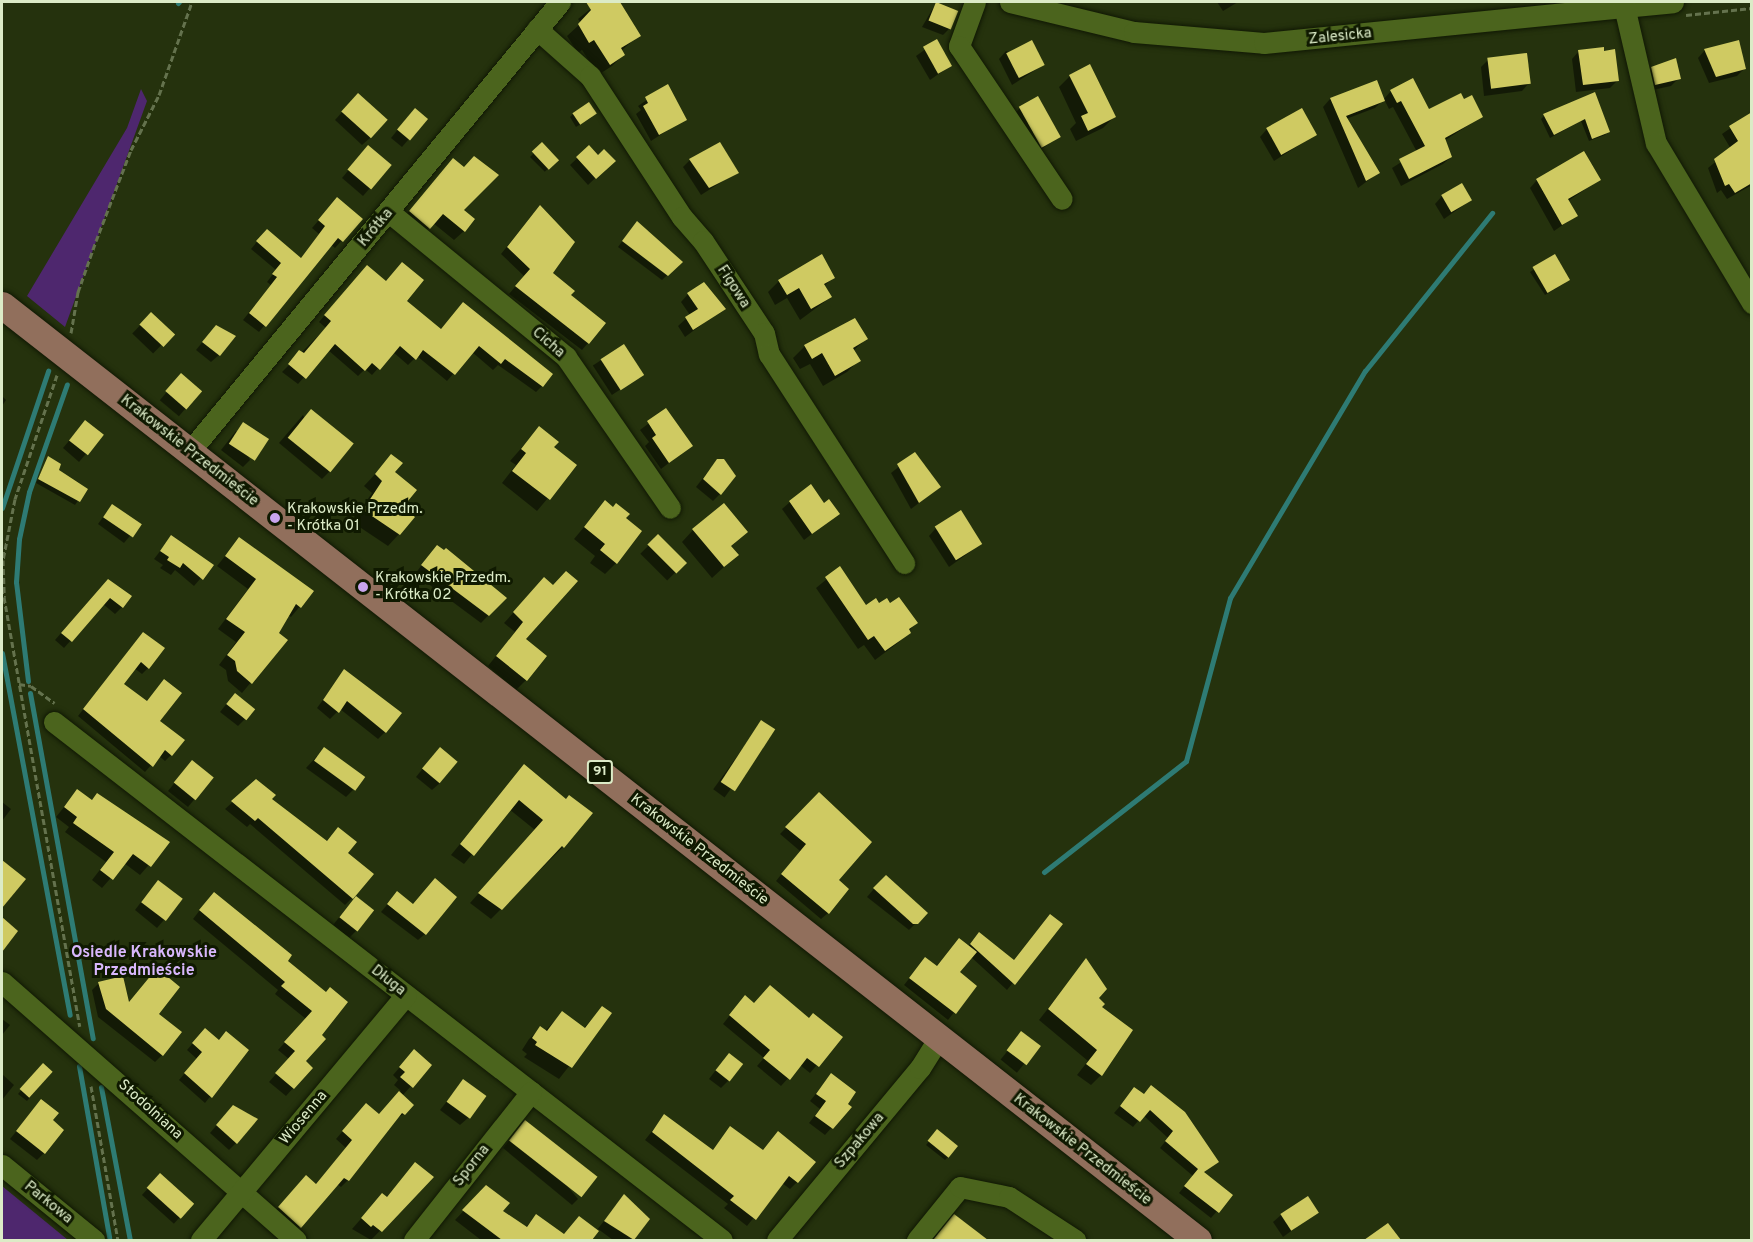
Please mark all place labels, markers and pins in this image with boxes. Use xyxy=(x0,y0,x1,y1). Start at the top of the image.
place label: Krakowskie Przedm. - Krótka 01 xyxy=(287,500,423,535)
marker: Krakowskie Przedm. - Krótka 01 xyxy=(268,511,282,525)
place label: Krakowskie Przedm. - Krótka 02 xyxy=(375,569,511,604)
marker: Krakowskie Przedm. - Krótka 02 xyxy=(356,580,370,594)

